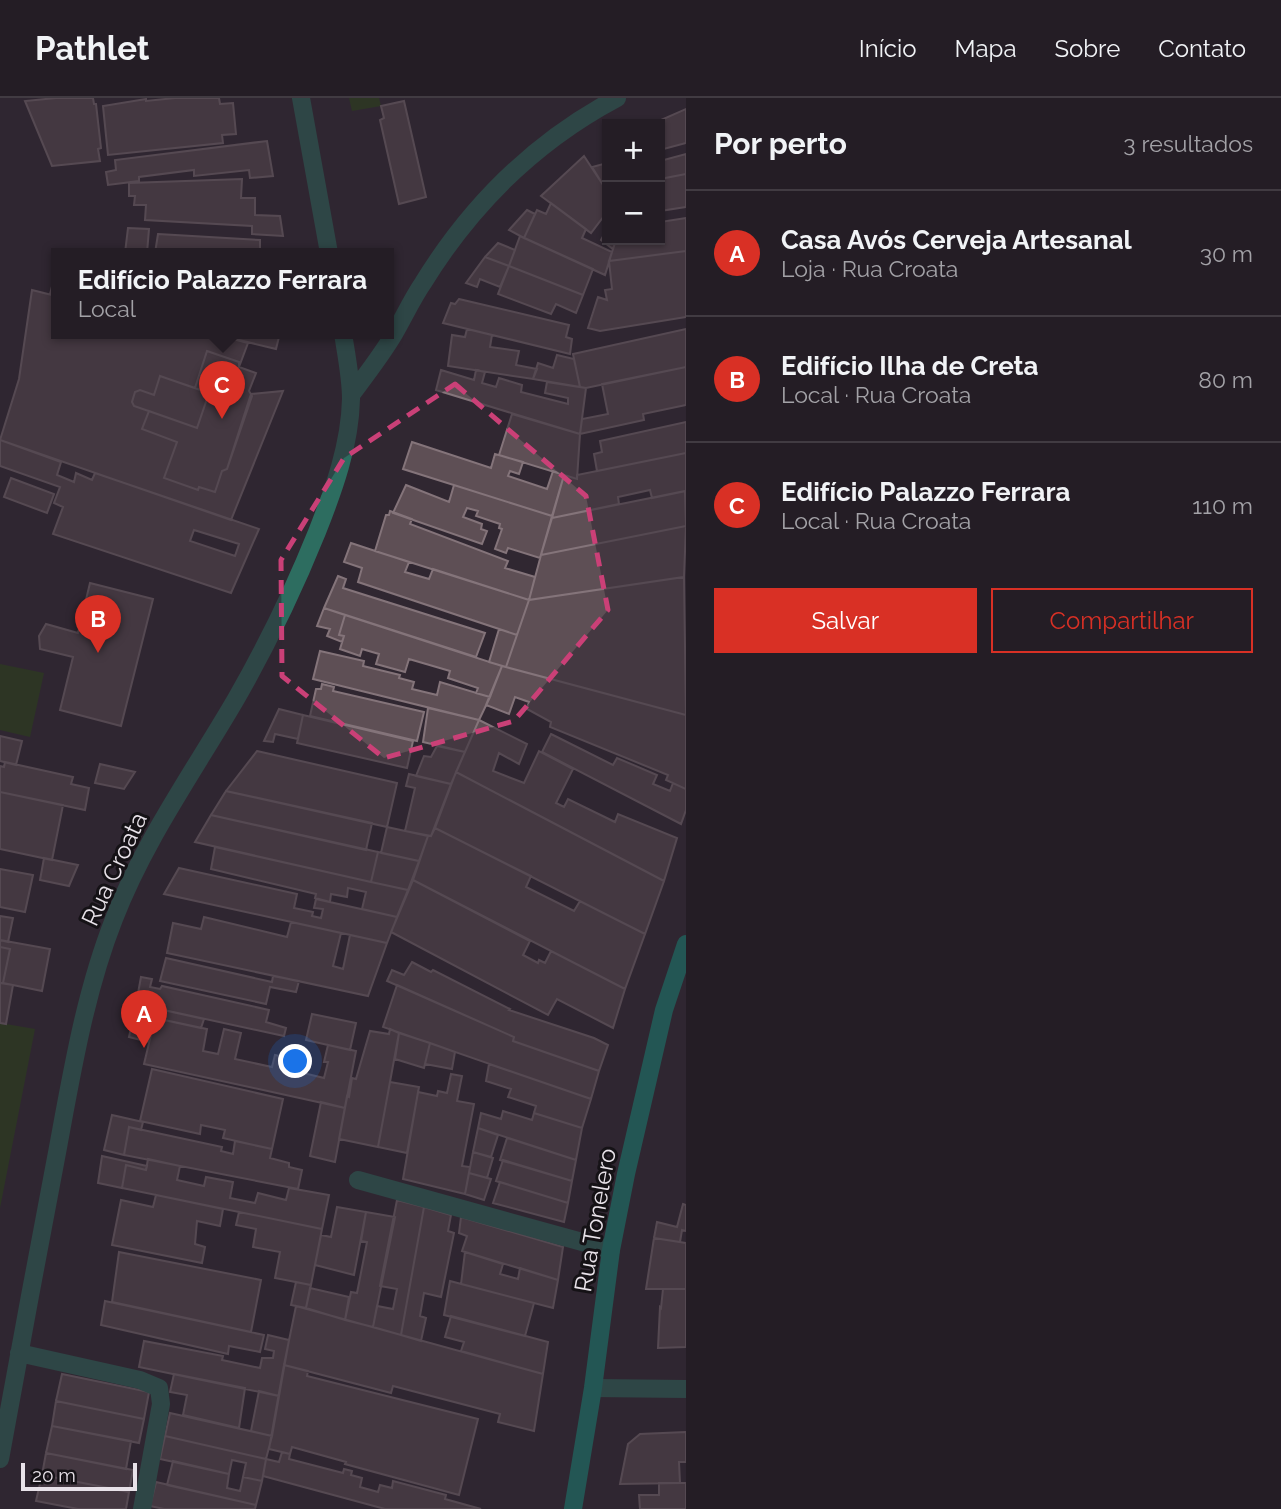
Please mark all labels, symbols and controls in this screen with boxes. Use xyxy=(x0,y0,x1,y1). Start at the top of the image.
text: Pathlet xyxy=(35,29,149,68)
text: Início xyxy=(859,34,917,63)
text: Mapa xyxy=(955,34,1016,63)
text: Sobre xyxy=(1054,34,1120,63)
text: Contato xyxy=(1158,34,1246,63)
map controls xyxy=(602,119,665,245)
button: + xyxy=(602,119,665,182)
text: Por perto xyxy=(714,126,847,161)
text: 3 resultados xyxy=(1123,130,1253,157)
button: − xyxy=(602,182,665,245)
text: Casa Avós Cerveja Artesanal xyxy=(781,225,1132,255)
text: A xyxy=(729,240,745,267)
text: 30 m xyxy=(1200,240,1253,267)
popup xyxy=(51,248,394,339)
text: Loja · Rua Croata xyxy=(781,255,958,282)
text: Edifício Palazzo Ferrara xyxy=(78,265,367,295)
text: Local xyxy=(78,295,136,322)
text: Edifício Ilha de Creta xyxy=(781,351,1039,381)
pin: C xyxy=(199,361,245,419)
text: B xyxy=(729,366,745,393)
text: 80 m xyxy=(1198,366,1253,393)
text: Local · Rua Croata xyxy=(781,381,971,408)
text: Edifício Palazzo Ferrara xyxy=(781,477,1070,507)
text: C xyxy=(729,492,745,519)
text: 110 m xyxy=(1192,492,1253,519)
text: Local · Rua Croata xyxy=(781,507,971,534)
button: Salvar xyxy=(714,588,977,653)
button: Compartilhar xyxy=(991,588,1253,653)
pin: B xyxy=(75,595,121,653)
street label: Rua Croata xyxy=(75,808,153,930)
pin: A xyxy=(121,990,167,1048)
your location xyxy=(278,1044,312,1078)
street label: Rua Tonelero xyxy=(568,1146,622,1294)
scale bar xyxy=(21,1460,136,1492)
text: 20 m xyxy=(32,1464,76,1486)

